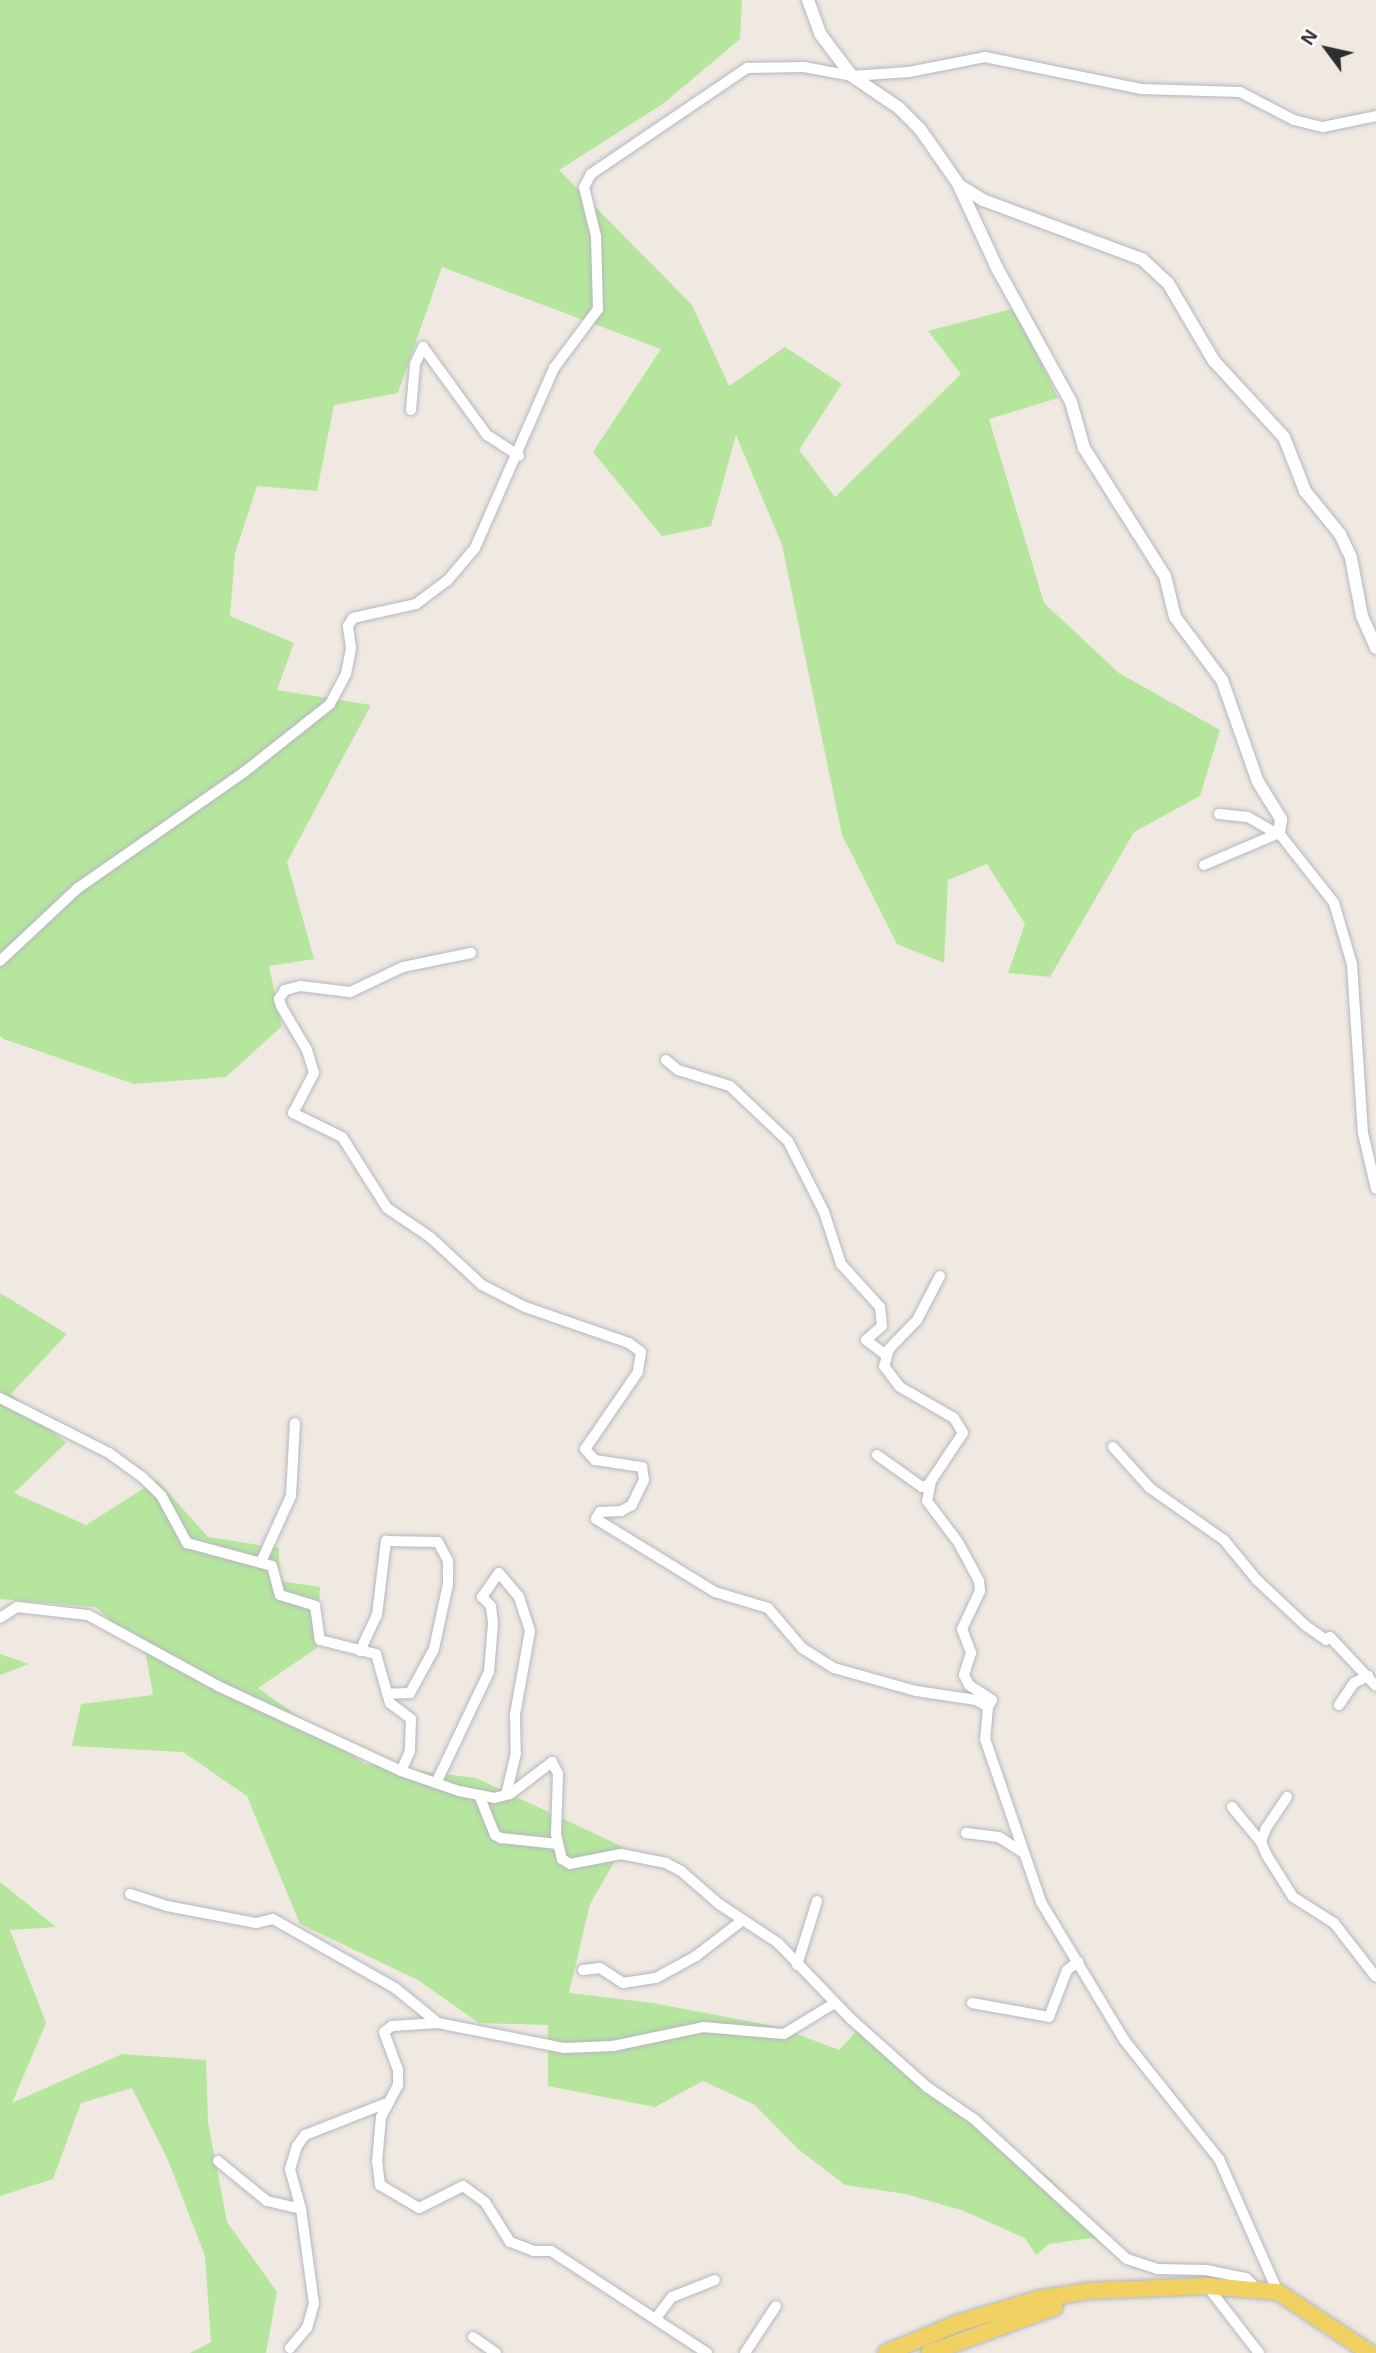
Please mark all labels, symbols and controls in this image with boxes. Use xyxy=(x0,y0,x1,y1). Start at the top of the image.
north arrow xyxy=(1292,14,1362,84)
text: N xyxy=(1296,26,1322,49)

